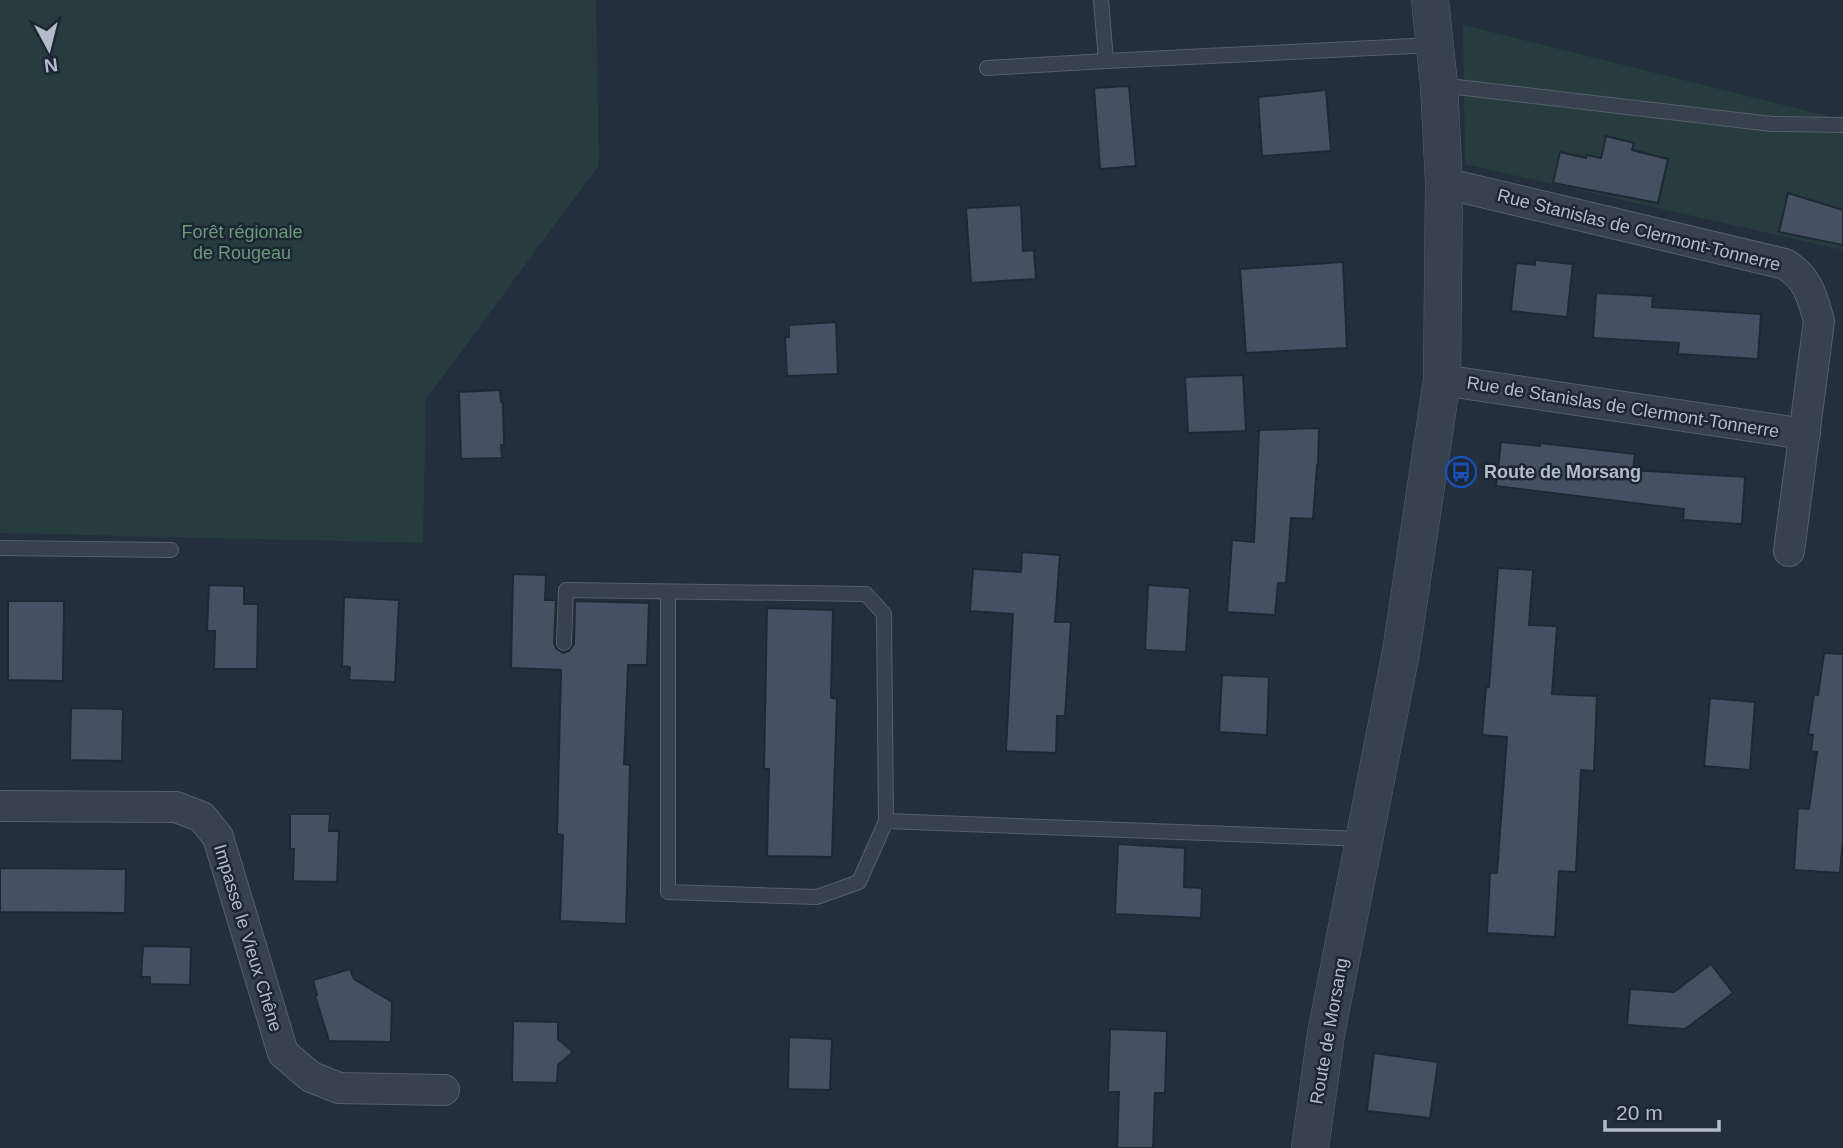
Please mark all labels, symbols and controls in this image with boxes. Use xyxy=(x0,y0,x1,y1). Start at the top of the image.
north arrow xyxy=(14,14,84,84)
text: N xyxy=(43,54,59,77)
street label: Rue Stanislas de Clermont-Tonnerre xyxy=(1495,185,1783,275)
park label: Forêt régionale de Rougeau xyxy=(181,222,303,263)
street label: Rue de Stanislas de Clermont-Tonnerre xyxy=(1465,372,1781,442)
bus stop icon: Route de Morsang xyxy=(1444,455,1478,489)
place label: Route de Morsang xyxy=(1484,462,1641,482)
street label: Impasse le Vieux Chêne xyxy=(210,842,286,1034)
street label: Route de Morsang xyxy=(1306,956,1352,1106)
scale bar xyxy=(1605,1088,1719,1132)
text: 20 m xyxy=(1616,1101,1663,1124)

